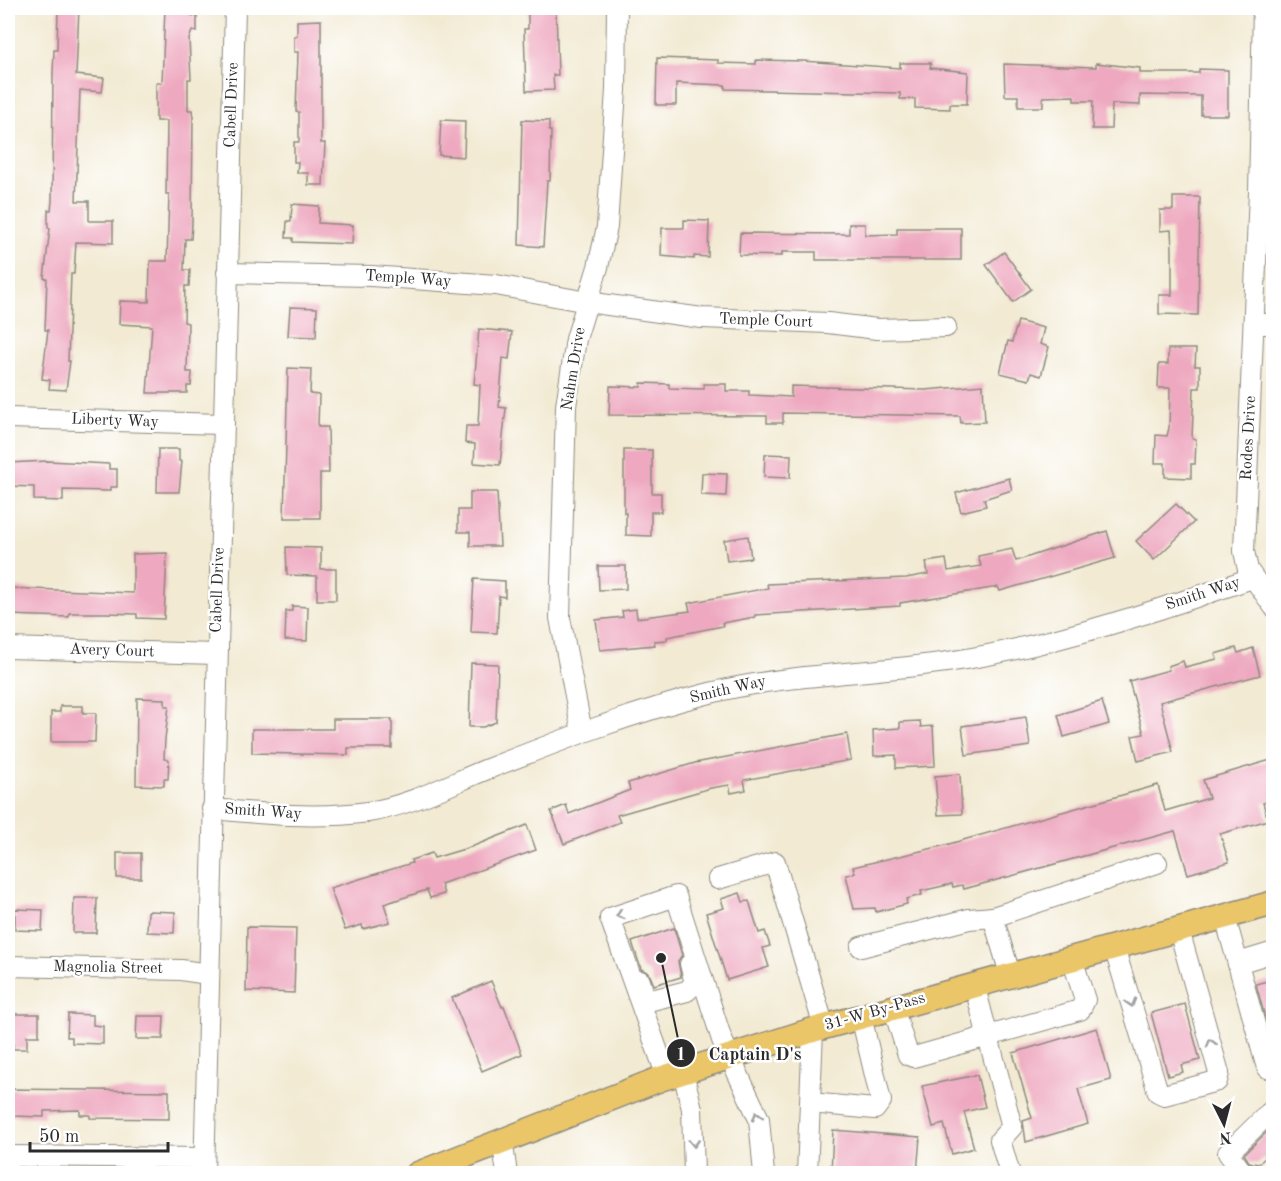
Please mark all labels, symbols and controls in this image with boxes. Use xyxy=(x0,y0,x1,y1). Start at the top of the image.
street label: Cabell Drive xyxy=(223,62,241,148)
street label: Temple Way xyxy=(364,268,452,290)
street label: Temple Court xyxy=(719,311,814,331)
street label: Nahm Drive xyxy=(559,326,589,412)
street label: Rodes Drive xyxy=(1239,395,1259,481)
street label: Liberty Way xyxy=(71,411,160,431)
street label: Cabell Drive xyxy=(209,547,227,633)
street label: Smith Way xyxy=(1164,574,1243,614)
street label: Avery Court xyxy=(69,642,155,660)
street label: Smith Way xyxy=(688,673,768,707)
street label: Smith Way xyxy=(224,801,303,823)
one-way arrow xyxy=(616,907,626,920)
street label: Magnolia Street xyxy=(53,959,164,977)
street label: 31-W By-Pass xyxy=(823,990,927,1034)
one-way arrow xyxy=(1124,997,1136,1008)
callout: Captain D's xyxy=(666,1035,813,1071)
one-way arrow xyxy=(1206,1038,1218,1049)
text: 1 xyxy=(676,1046,686,1064)
text: Captain D's xyxy=(708,1046,802,1064)
north arrow xyxy=(1194,1094,1254,1154)
one-way arrow xyxy=(752,1111,764,1122)
scale bar xyxy=(30,1115,168,1153)
text: 50 m xyxy=(39,1128,79,1146)
text: N xyxy=(1218,1128,1232,1146)
one-way arrow xyxy=(688,1139,701,1148)

